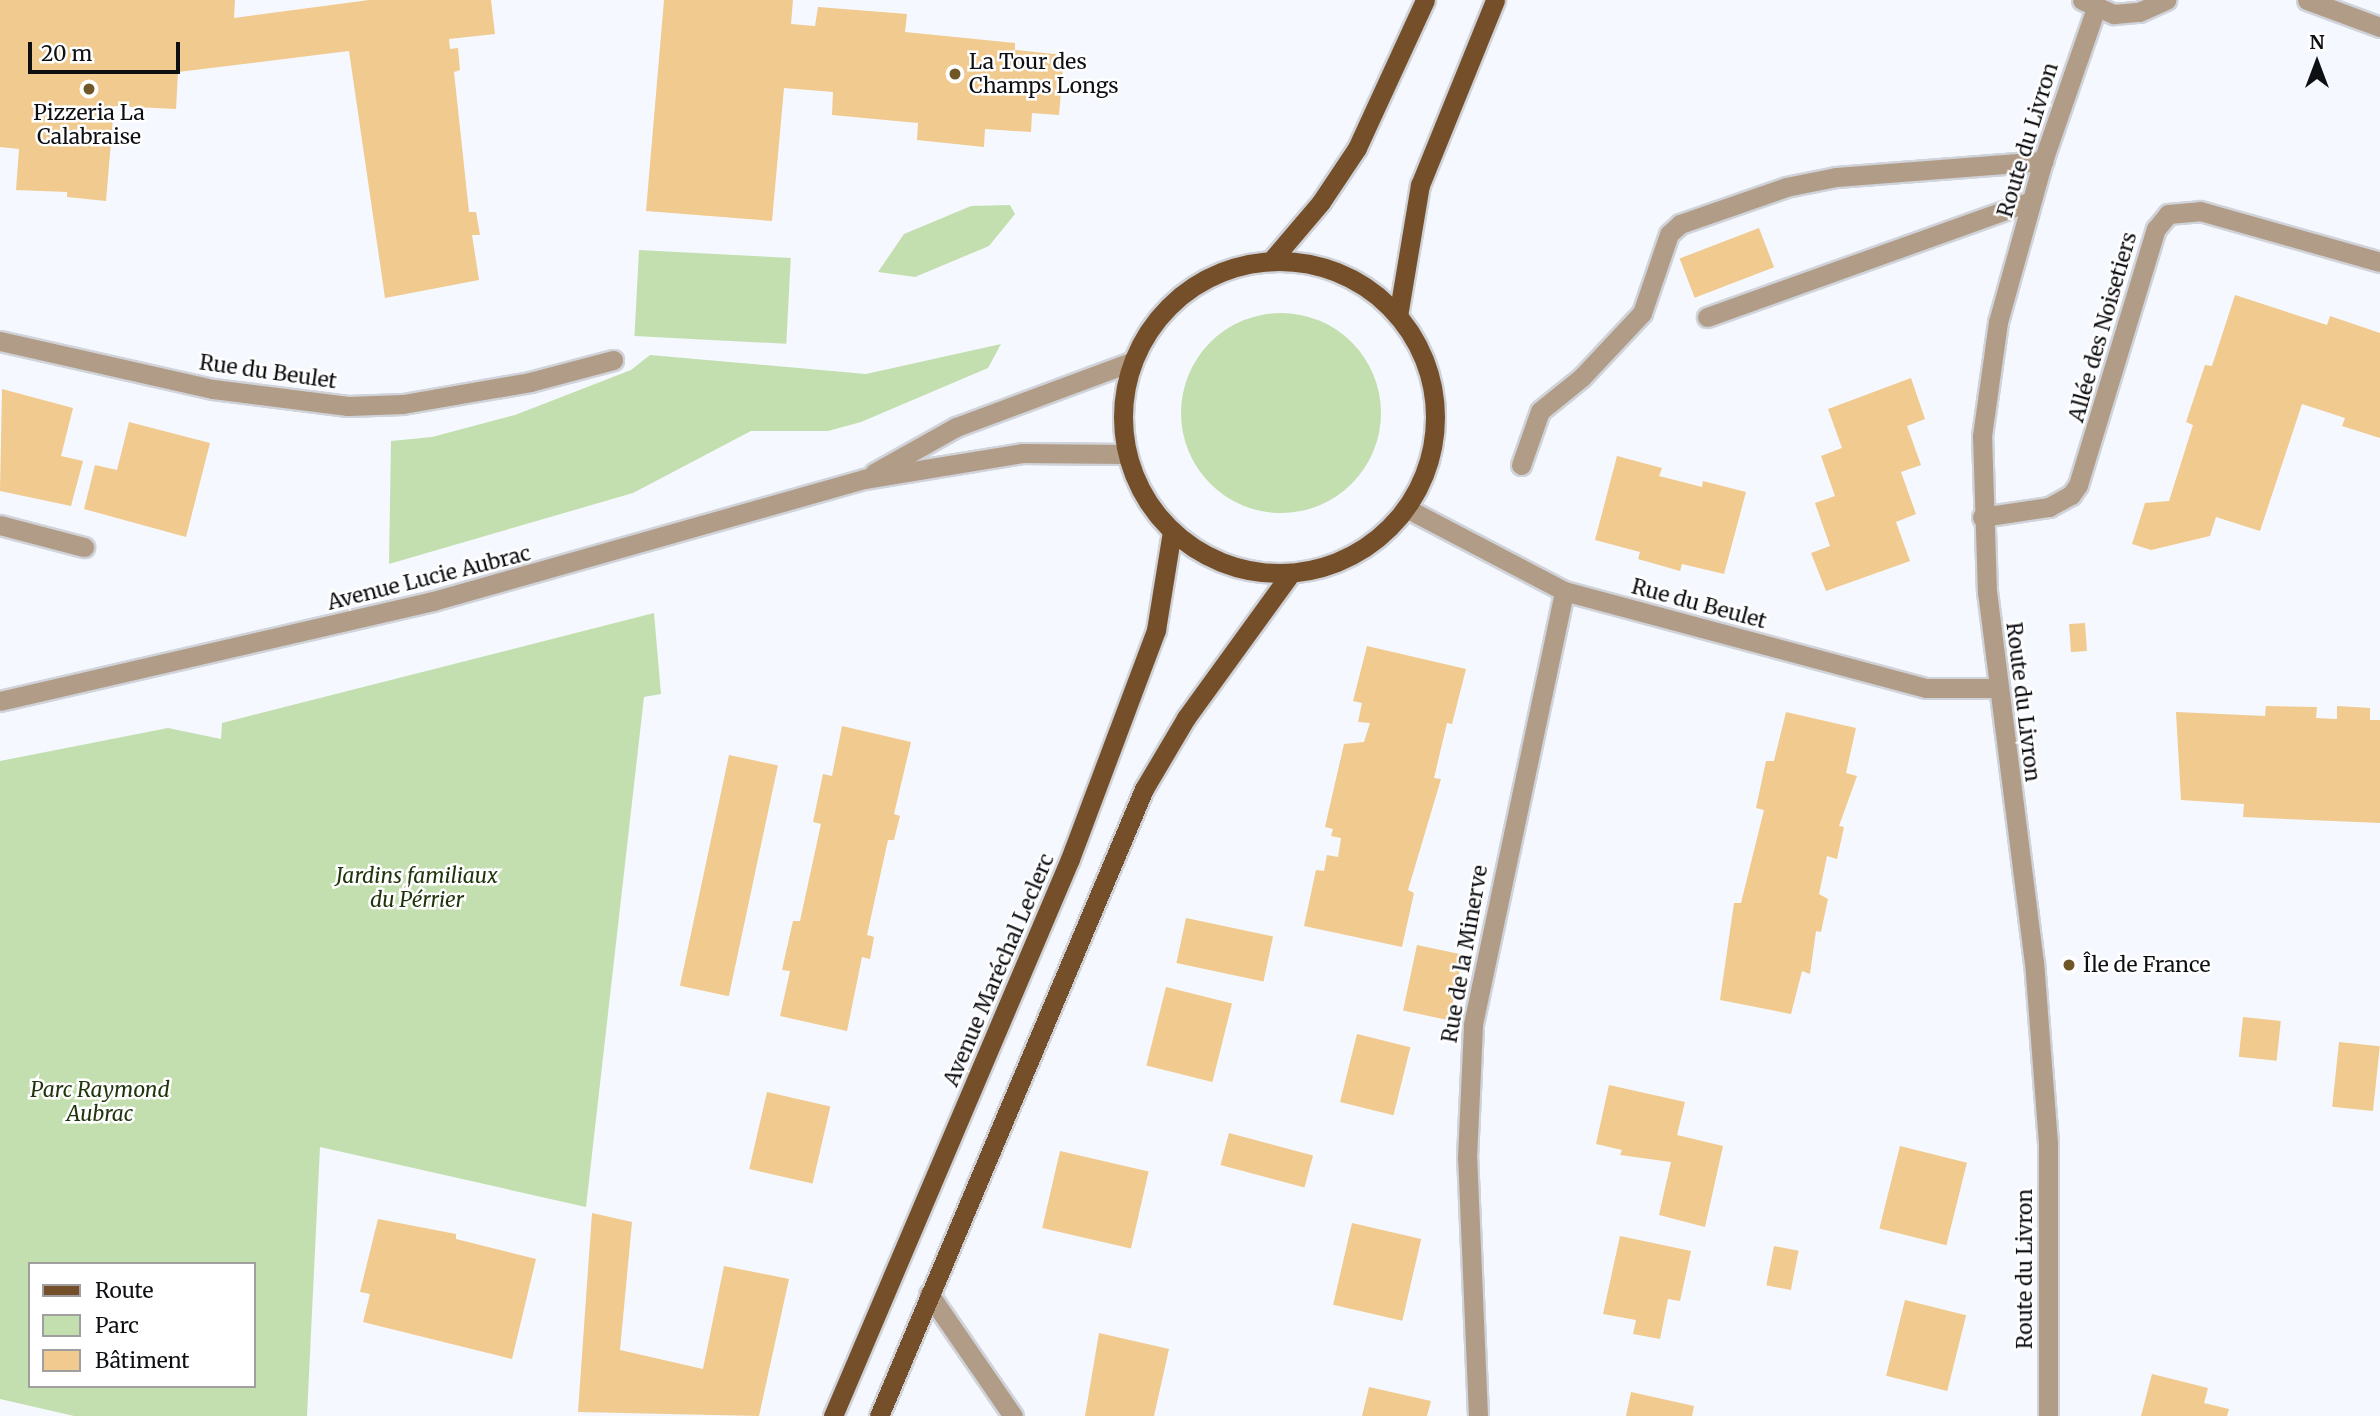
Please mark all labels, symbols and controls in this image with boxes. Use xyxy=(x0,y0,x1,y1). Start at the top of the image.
scale bar xyxy=(32,28,184,72)
north arrow xyxy=(2282,28,2352,98)
text: N xyxy=(2309,30,2325,54)
text: 20 m xyxy=(41,40,92,67)
place label: La Tour des Champs Longs xyxy=(969,49,1119,99)
street label: Route du Livron xyxy=(1992,60,2064,220)
marker: La Tour des Champs Longs xyxy=(947,66,963,82)
marker: Pizzeria La Calabraise xyxy=(81,81,97,97)
place label: Pizzeria La Calabraise xyxy=(33,100,145,150)
street label: Allée des Noisetiers xyxy=(2064,229,2142,425)
street label: Rue du Beulet xyxy=(198,350,338,394)
street label: Avenue Lucie Aubrac xyxy=(325,541,533,615)
street label: Rue du Beulet xyxy=(1629,574,1769,634)
street label: Route du Livron xyxy=(2001,621,2045,783)
street label: Avenue Maréchal Leclerc xyxy=(939,850,1059,1090)
park label: Jardins familiaux du Pérrier xyxy=(336,863,498,913)
street label: Rue de la Minerve xyxy=(1437,863,1493,1045)
place label: Île de France xyxy=(2083,952,2210,978)
marker: Île de France xyxy=(2061,957,2077,973)
park label: Parc Raymond Aubrac xyxy=(30,1077,170,1127)
street label: Route du Livron xyxy=(2012,1189,2038,1349)
legend xyxy=(28,1262,256,1388)
text: Route xyxy=(95,1277,153,1304)
text: Parc xyxy=(95,1312,139,1339)
text: Bâtiment xyxy=(95,1347,189,1374)

